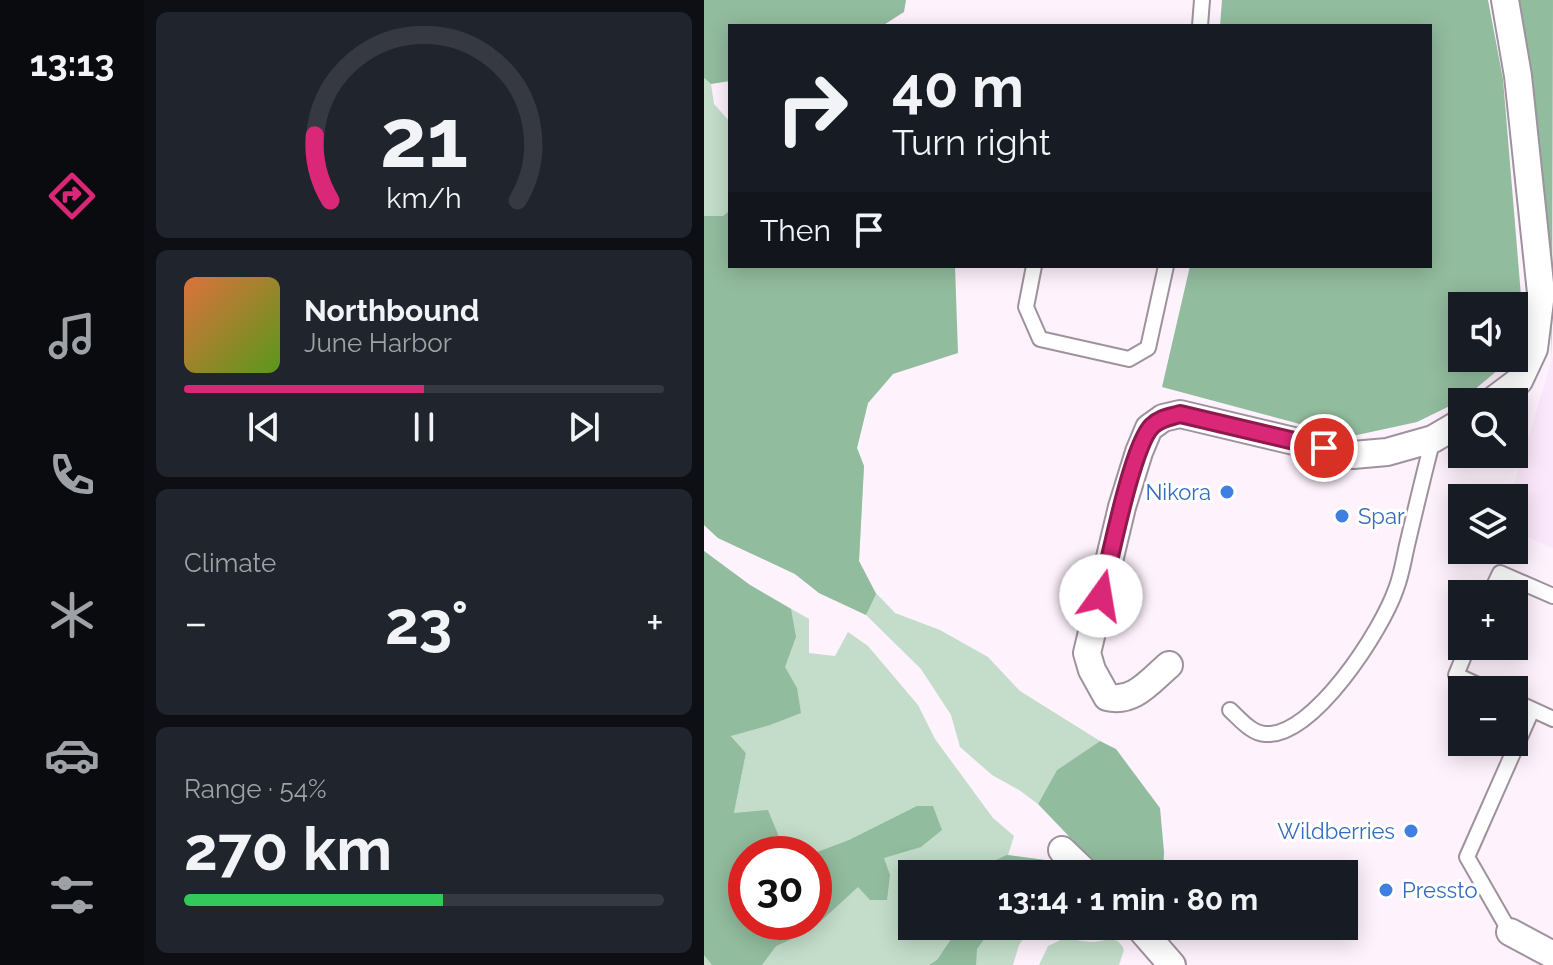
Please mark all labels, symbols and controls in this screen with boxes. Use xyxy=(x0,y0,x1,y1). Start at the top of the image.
text: 13:13 xyxy=(30,42,114,84)
text: 40 m xyxy=(892,54,1024,120)
icon: right xyxy=(760,56,864,160)
text: 21 xyxy=(380,89,468,186)
text: Turn right xyxy=(892,121,1051,163)
icon: directions xyxy=(44,168,100,224)
text: km/h xyxy=(386,181,462,215)
icon: arrive xyxy=(847,208,891,252)
text: Then xyxy=(760,213,831,248)
map controls xyxy=(1448,292,1528,756)
button: sound xyxy=(1448,292,1528,372)
text: Northbound xyxy=(304,293,479,328)
icon: music xyxy=(44,308,100,364)
text: June Harbor xyxy=(304,328,452,358)
button: search xyxy=(1448,388,1528,468)
icon: previous xyxy=(242,405,286,449)
icon: pause xyxy=(402,405,446,449)
icon: next xyxy=(562,405,606,449)
pin xyxy=(1290,414,1358,482)
icon: arrive xyxy=(1302,426,1346,470)
icon: phone xyxy=(44,447,100,503)
place label: Nikora xyxy=(1145,479,1211,505)
marker: Nikora xyxy=(1218,483,1236,501)
button: layers xyxy=(1448,484,1528,564)
place label: Spar xyxy=(1358,503,1405,529)
marker: Spar xyxy=(1333,507,1351,525)
text: Climate xyxy=(184,548,276,578)
position arrow xyxy=(1059,554,1143,638)
button: + xyxy=(1448,580,1528,660)
icon: climate xyxy=(44,587,100,643)
text: 23° xyxy=(385,588,468,658)
text: − xyxy=(184,597,208,648)
text: + xyxy=(646,597,664,648)
button: − xyxy=(1448,676,1528,756)
icon: car xyxy=(44,727,100,783)
text: Range · 54% xyxy=(184,774,327,804)
text: 270 km xyxy=(184,814,392,884)
place label: Wildberries xyxy=(1277,818,1395,844)
marker: Wildberries xyxy=(1402,822,1420,840)
speed limit sign: 30 xyxy=(728,836,832,940)
icon: filters xyxy=(44,867,100,923)
place label: Pressto xyxy=(1402,877,1478,903)
marker: Pressto xyxy=(1377,881,1395,899)
text: 13:14 · 1 min · 80 m xyxy=(998,882,1258,917)

